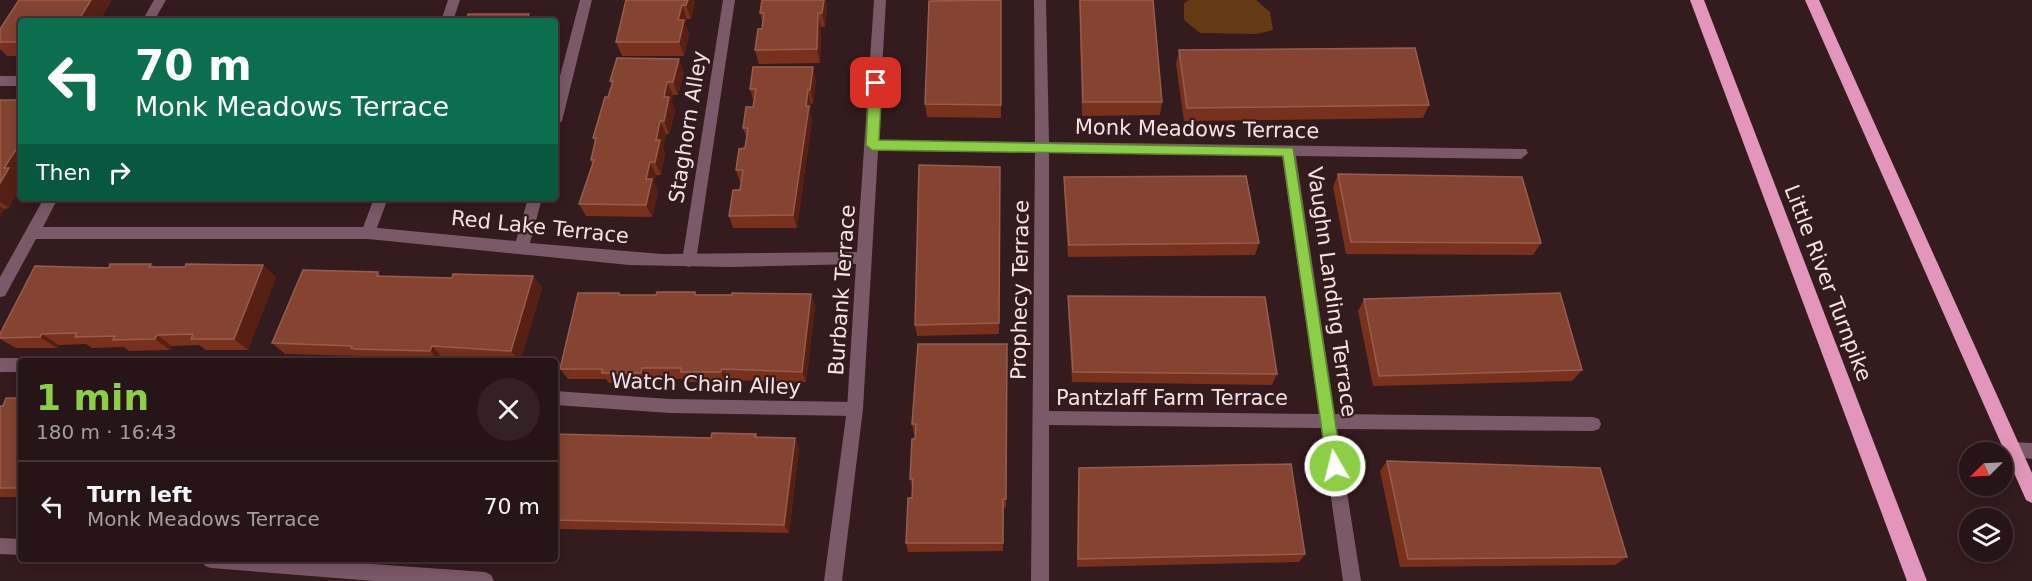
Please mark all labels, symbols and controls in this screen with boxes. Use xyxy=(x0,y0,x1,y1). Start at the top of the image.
text: 70 m xyxy=(135,41,252,90)
icon: left xyxy=(36,42,114,120)
street label: Staghorn Alley xyxy=(664,49,712,205)
pin xyxy=(850,57,901,108)
icon: arrive xyxy=(859,66,892,99)
text: Monk Meadows Terrace xyxy=(135,91,449,122)
street label: Monk Meadows Terrace xyxy=(1075,115,1319,143)
icon: right xyxy=(103,156,136,189)
text: Then xyxy=(36,160,91,185)
street label: Vaughn Landing Terrace xyxy=(1303,165,1361,419)
street label: Little River Turnpike xyxy=(1779,181,1877,385)
street label: Prophecy Terrace xyxy=(1006,200,1034,380)
street label: Burbank Terrace xyxy=(824,204,860,376)
street label: Red Lake Terrace xyxy=(450,206,630,248)
street label: Watch Chain Alley xyxy=(611,369,801,399)
text: 1 min xyxy=(36,377,149,418)
button: close xyxy=(477,378,540,441)
street label: Pantzlaff Farm Terrace xyxy=(1056,386,1288,410)
text: 180 m · 16:43 xyxy=(36,420,177,444)
position arrow xyxy=(1303,434,1367,498)
north arrow xyxy=(1959,442,2013,496)
map controls xyxy=(1959,442,2013,562)
text: Turn left xyxy=(87,482,192,507)
icon: left xyxy=(36,490,69,523)
text: 70 m xyxy=(484,494,540,519)
text: Monk Meadows Terrace xyxy=(87,507,320,531)
button: layers xyxy=(1959,508,2013,562)

